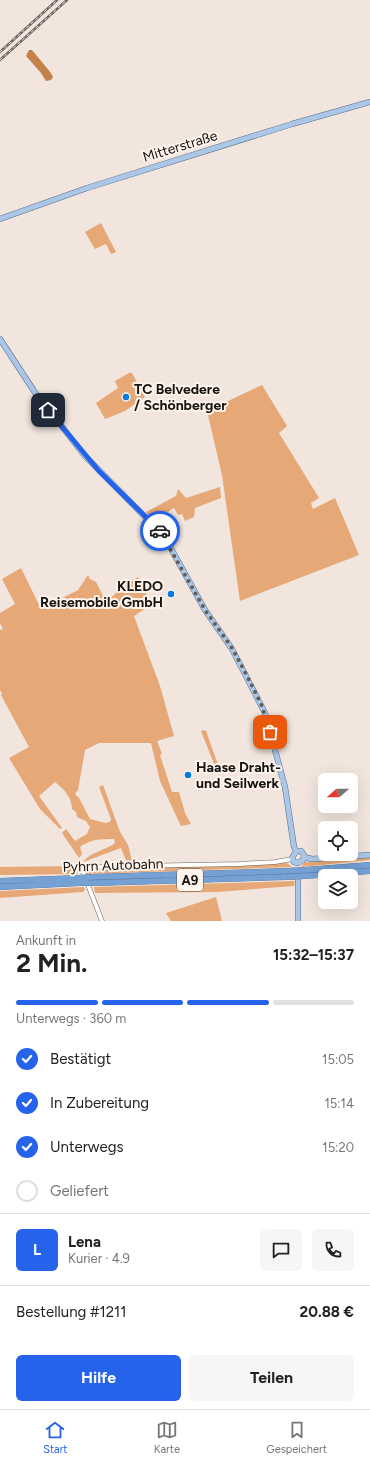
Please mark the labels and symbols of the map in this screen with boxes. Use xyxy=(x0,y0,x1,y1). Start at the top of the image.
street label: Mitterstraße xyxy=(141,127,220,166)
place label: TC Belvedere / Schönberger xyxy=(134,381,227,414)
marker: TC Belvedere / Schönberger xyxy=(121,392,131,402)
pin xyxy=(31,393,65,427)
courier xyxy=(140,511,180,551)
place label: KLEDO Reisemobile GmbH xyxy=(40,578,163,611)
marker: KLEDO Reisemobile GmbH xyxy=(166,589,176,599)
pin xyxy=(253,715,287,749)
place label: Haase Draht- und Seilwerk xyxy=(196,759,281,792)
marker: Haase Draht- und Seilwerk xyxy=(183,770,193,780)
north arrow xyxy=(318,773,358,813)
street label: Pyhrn Autobahn xyxy=(62,855,164,876)
road number: A9 xyxy=(177,869,203,891)

